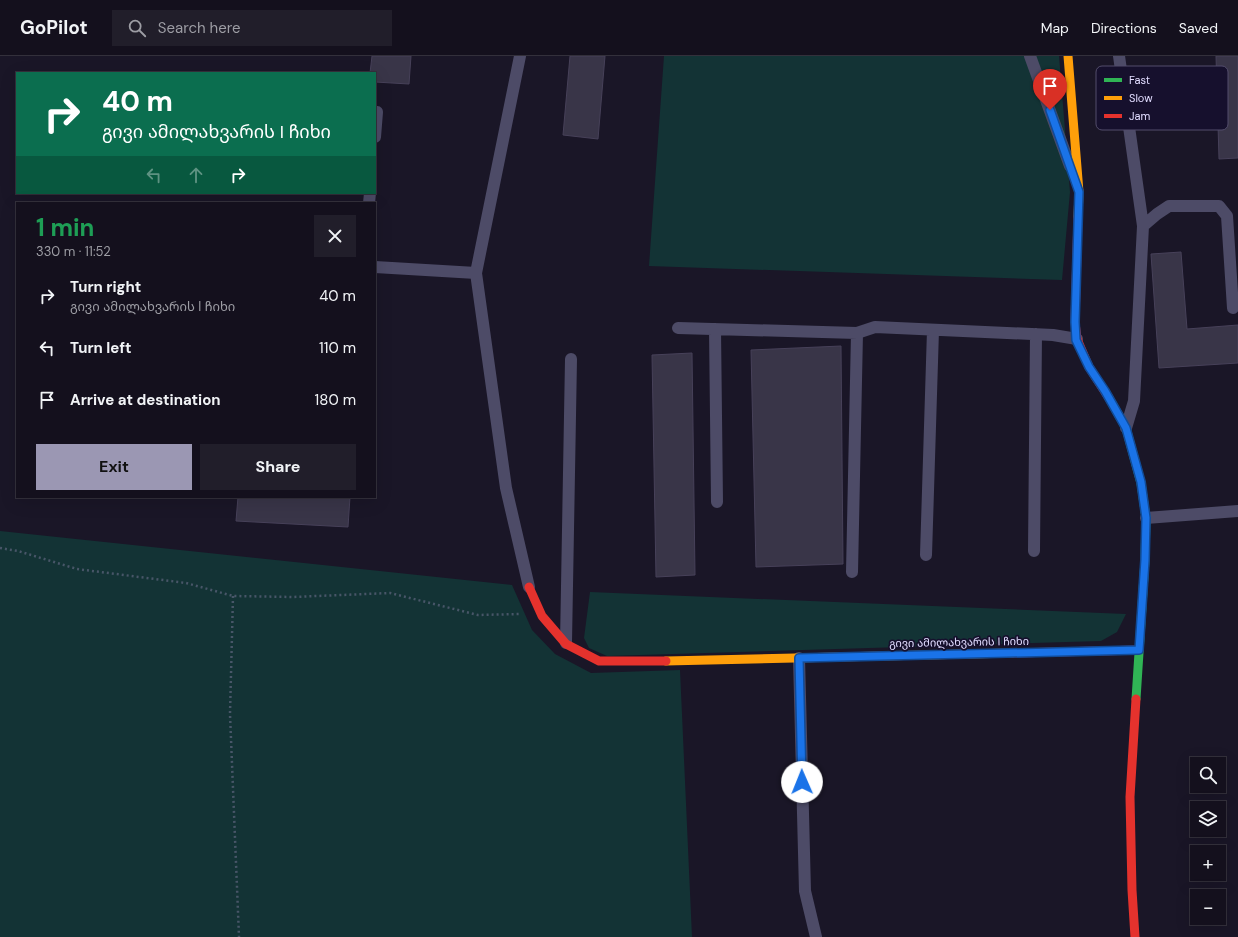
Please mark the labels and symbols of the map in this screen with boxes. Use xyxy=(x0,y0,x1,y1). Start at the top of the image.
legend xyxy=(1096,66,1228,130)
pin xyxy=(1033,69,1067,110)
text: Fast xyxy=(1129,73,1150,87)
text: Slow xyxy=(1129,91,1153,105)
text: Jam xyxy=(1129,109,1150,123)
street label: გივი ამილახვარის I ჩიხი xyxy=(889,634,1029,650)
position arrow xyxy=(781,761,823,803)

